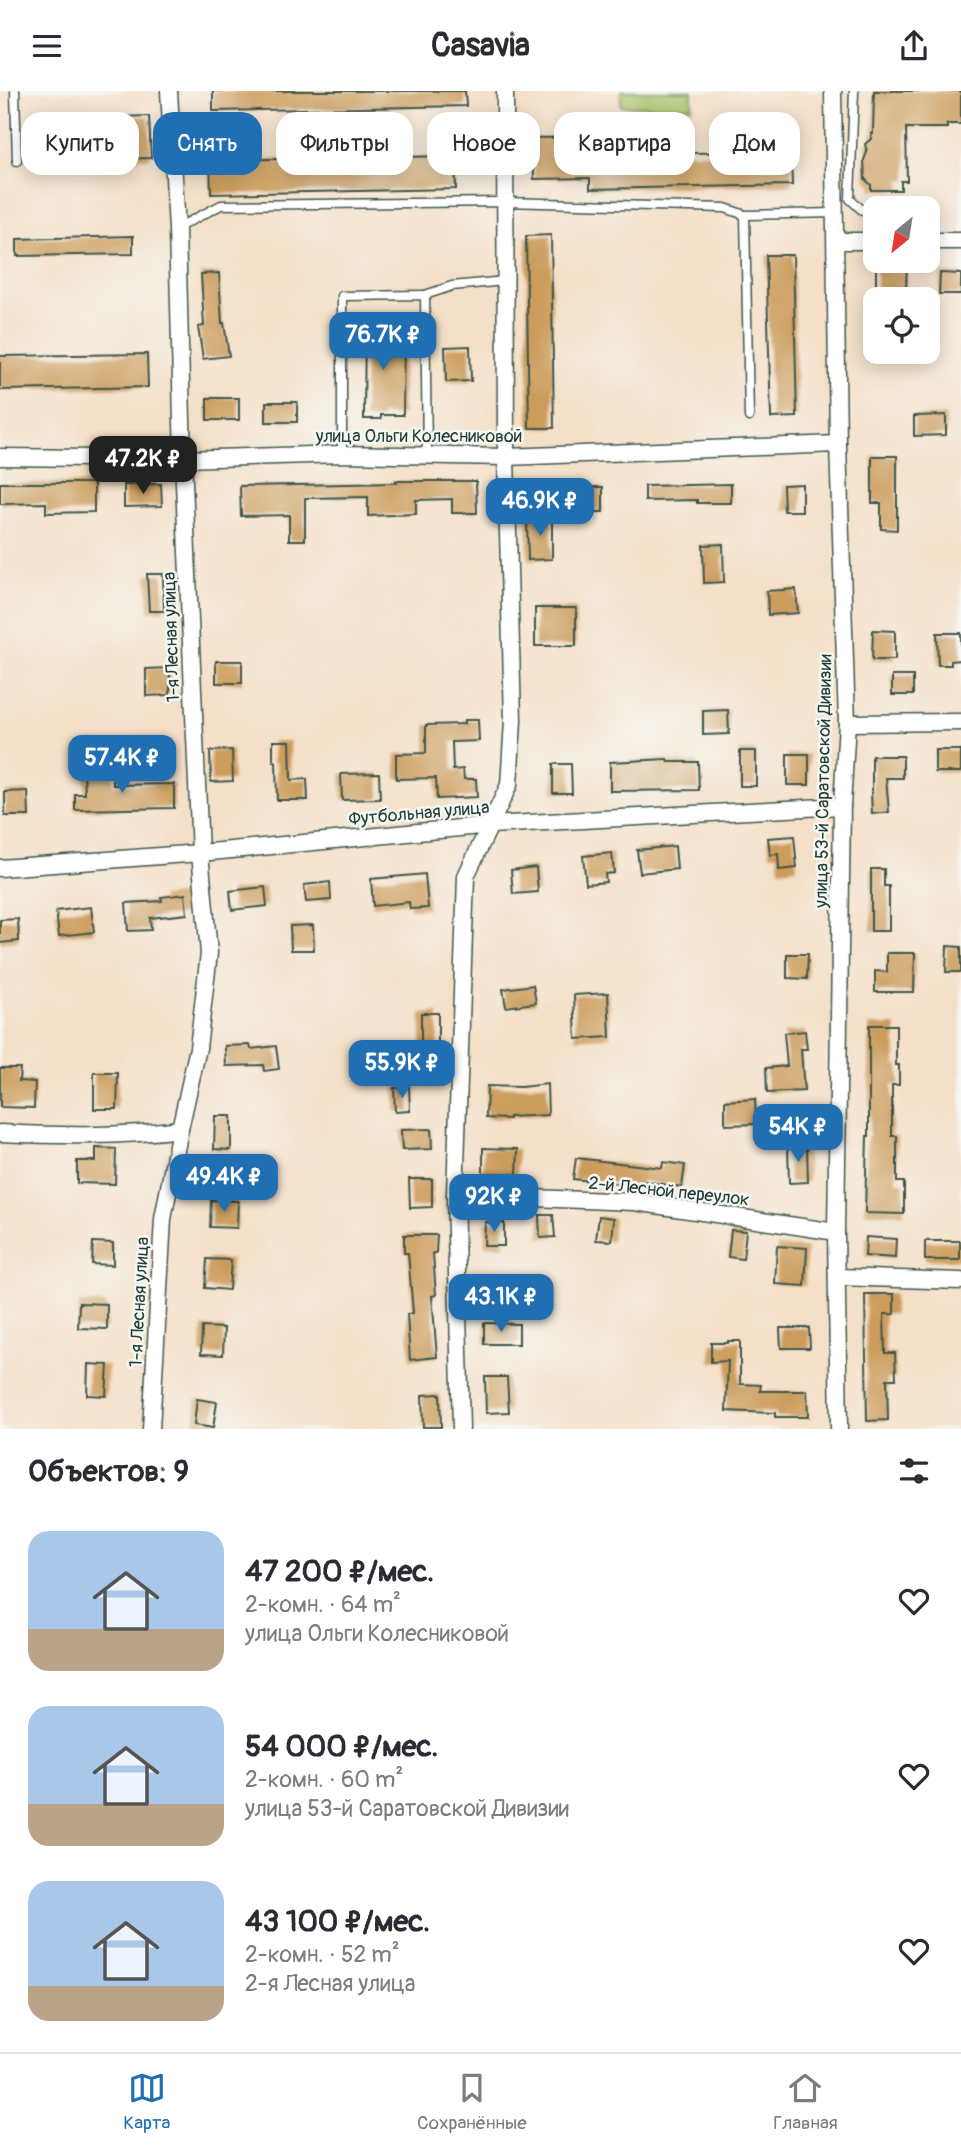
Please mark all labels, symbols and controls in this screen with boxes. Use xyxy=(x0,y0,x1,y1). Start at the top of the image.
text: Casavia xyxy=(431,26,530,66)
icon: menu xyxy=(28,27,66,65)
icon: share xyxy=(895,27,933,65)
chip: Купить xyxy=(21,112,139,175)
chip: Снять xyxy=(153,112,262,175)
chip: Фильтры xyxy=(276,112,413,175)
chip: Новое xyxy=(427,112,540,175)
chip: Квартира xyxy=(554,112,695,175)
chip: Дом xyxy=(709,112,800,175)
north arrow xyxy=(863,196,940,273)
map controls xyxy=(863,196,940,364)
button: locate xyxy=(863,287,940,364)
pin: 76.7K ₽ xyxy=(318,313,448,372)
text: 76.7K ₽ xyxy=(345,320,421,349)
street label: улица Ольги Колесниковой xyxy=(315,425,522,448)
pin: 47.2K ₽ xyxy=(78,437,208,496)
text: 47.2K ₽ xyxy=(105,444,181,473)
pin: 46.9K ₽ xyxy=(475,479,605,538)
text: 46.9K ₽ xyxy=(502,486,578,515)
street label: 1-я Лесная улица xyxy=(158,571,185,703)
street label: улица 53-й Саратовской Дивизии xyxy=(810,654,837,909)
pin: 57.4K ₽ xyxy=(57,735,187,795)
text: 57.4K ₽ xyxy=(84,743,160,772)
street label: Футбольная улица xyxy=(348,796,490,831)
pin: 55.9K ₽ xyxy=(337,1041,467,1100)
text: 55.9K ₽ xyxy=(365,1048,439,1077)
pin: 54K ₽ xyxy=(749,1105,847,1164)
text: 54K ₽ xyxy=(769,1112,827,1141)
pin: 49.4K ₽ xyxy=(159,1155,289,1214)
text: 49.4K ₽ xyxy=(186,1162,262,1191)
street label: 2-й Лесной переулок xyxy=(587,1172,751,1211)
pin: 92K ₽ xyxy=(445,1175,543,1234)
text: 92K ₽ xyxy=(465,1182,523,1211)
street label: 1-я Лесная улица xyxy=(125,1236,154,1368)
pin: 43.1K ₽ xyxy=(436,1275,566,1334)
text: 43.1K ₽ xyxy=(465,1282,537,1311)
icon: filters xyxy=(895,1452,933,1490)
text: Объектов: 9 xyxy=(28,1453,189,1490)
text: 47 200 ₽/мес. xyxy=(245,1553,434,1590)
icon: home xyxy=(84,1559,168,1643)
icon: heart xyxy=(895,1582,933,1620)
text: 2-комн. · 64 m² xyxy=(245,1590,401,1619)
text: улица Ольги Колесниковой xyxy=(245,1619,509,1648)
text: 54 000 ₽/мес. xyxy=(245,1728,438,1765)
icon: home xyxy=(84,1734,168,1818)
icon: heart xyxy=(895,1757,933,1795)
text: 2-комн. · 60 m² xyxy=(245,1765,403,1794)
text: улица 53-й Саратовской Дивизии xyxy=(245,1794,569,1823)
text: 43 100 ₽/мес. xyxy=(245,1903,430,1940)
icon: home xyxy=(84,1909,168,1993)
icon: heart xyxy=(895,1932,933,1970)
text: 2-комн. · 52 m² xyxy=(245,1940,400,1969)
text: 2-я Лесная улица xyxy=(245,1969,416,1998)
tab: Карта xyxy=(123,2069,170,2135)
tab: Сохранённые xyxy=(417,2069,527,2135)
tab: Главная xyxy=(773,2069,838,2135)

